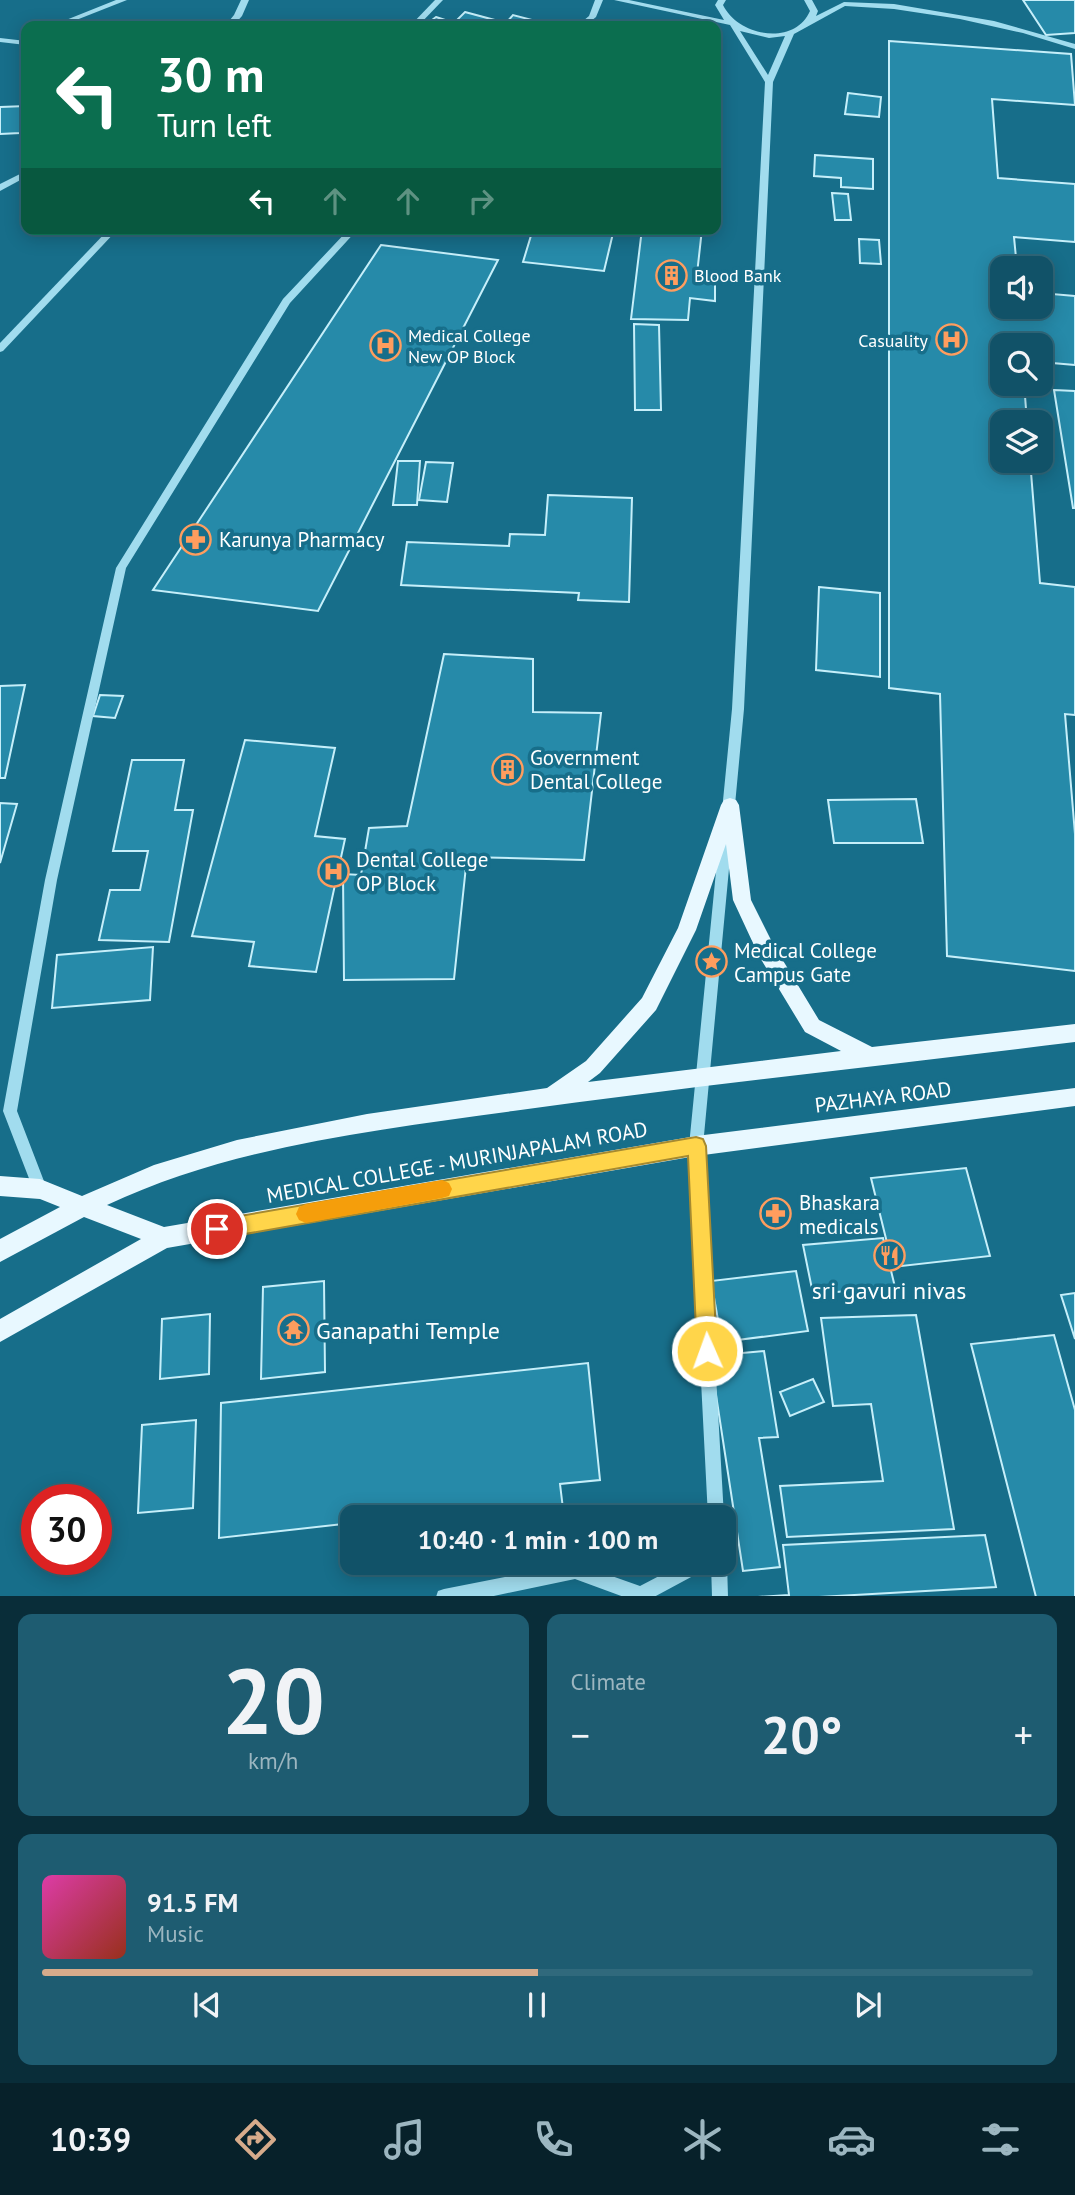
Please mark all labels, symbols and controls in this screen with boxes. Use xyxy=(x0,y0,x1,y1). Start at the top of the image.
text: 30 m xyxy=(157,42,264,106)
icon: left xyxy=(42,49,133,140)
text: Turn left xyxy=(157,104,272,146)
icon: left xyxy=(243,182,281,220)
icon: ahead xyxy=(316,182,354,220)
icon: ahead xyxy=(389,182,427,220)
icon: right xyxy=(462,182,500,220)
map controls xyxy=(990,256,1053,473)
button: sound xyxy=(990,256,1053,319)
building icon: Blood Bank xyxy=(654,258,688,292)
place label: Blood Bank xyxy=(694,264,782,287)
hospital icon: Casuality xyxy=(934,323,968,357)
place label: Medical College New OP Block xyxy=(408,324,531,368)
hospital icon: Medical College New OP Block xyxy=(368,328,402,362)
place label: Casuality xyxy=(858,329,929,352)
button: search xyxy=(990,333,1053,396)
button: layers xyxy=(990,410,1053,473)
pharmacy icon: Karunya Pharmacy xyxy=(179,522,213,556)
place label: Karunya Pharmacy xyxy=(219,526,385,553)
place label: Government Dental College xyxy=(530,744,662,795)
building icon: Government Dental College xyxy=(490,752,524,786)
place label: Dental College OP Block xyxy=(356,846,488,897)
hospital icon: Dental College OP Block xyxy=(316,854,350,888)
place label: Medical College Campus Gate xyxy=(734,937,877,988)
place icon: Medical College Campus Gate xyxy=(694,945,728,979)
street label: PAZHAYA ROAD xyxy=(813,1075,953,1119)
street label: MEDICAL COLLEGE - MURINJAPALAM ROAD xyxy=(264,1115,650,1209)
place label: Bhaskara medicals xyxy=(799,1189,880,1240)
pharmacy icon: Bhaskara medicals xyxy=(759,1197,793,1231)
pin xyxy=(187,1199,247,1259)
icon: arrive xyxy=(198,1210,236,1248)
restaurant icon: sri gavuri nivas xyxy=(872,1239,906,1273)
place label: sri gavuri nivas xyxy=(812,1275,966,1306)
temple icon: Ganapathi Temple xyxy=(276,1313,310,1347)
position arrow xyxy=(670,1314,744,1388)
place label: Ganapathi Temple xyxy=(316,1315,500,1346)
speed limit sign: 30 xyxy=(21,1484,112,1575)
text: 10:40 · 1 min · 100 m xyxy=(418,1523,658,1556)
text: 20 xyxy=(222,1641,325,1759)
text: Climate xyxy=(571,1667,646,1696)
text: 20° xyxy=(761,1701,843,1768)
text: − xyxy=(571,1710,590,1759)
text: + xyxy=(1014,1710,1033,1759)
text: km/h xyxy=(248,1746,298,1775)
text: 91.5 FM xyxy=(147,1886,238,1919)
text: Music xyxy=(147,1919,204,1948)
icon: previous xyxy=(188,1986,226,2024)
icon: pause xyxy=(518,1986,556,2024)
icon: next xyxy=(849,1986,887,2024)
icon: directions xyxy=(231,2115,280,2164)
icon: music xyxy=(380,2115,429,2164)
icon: phone xyxy=(529,2115,578,2164)
icon: climate xyxy=(678,2115,727,2164)
icon: car xyxy=(827,2115,876,2164)
icon: filters xyxy=(976,2115,1025,2164)
text: 10:39 xyxy=(50,2118,131,2160)

